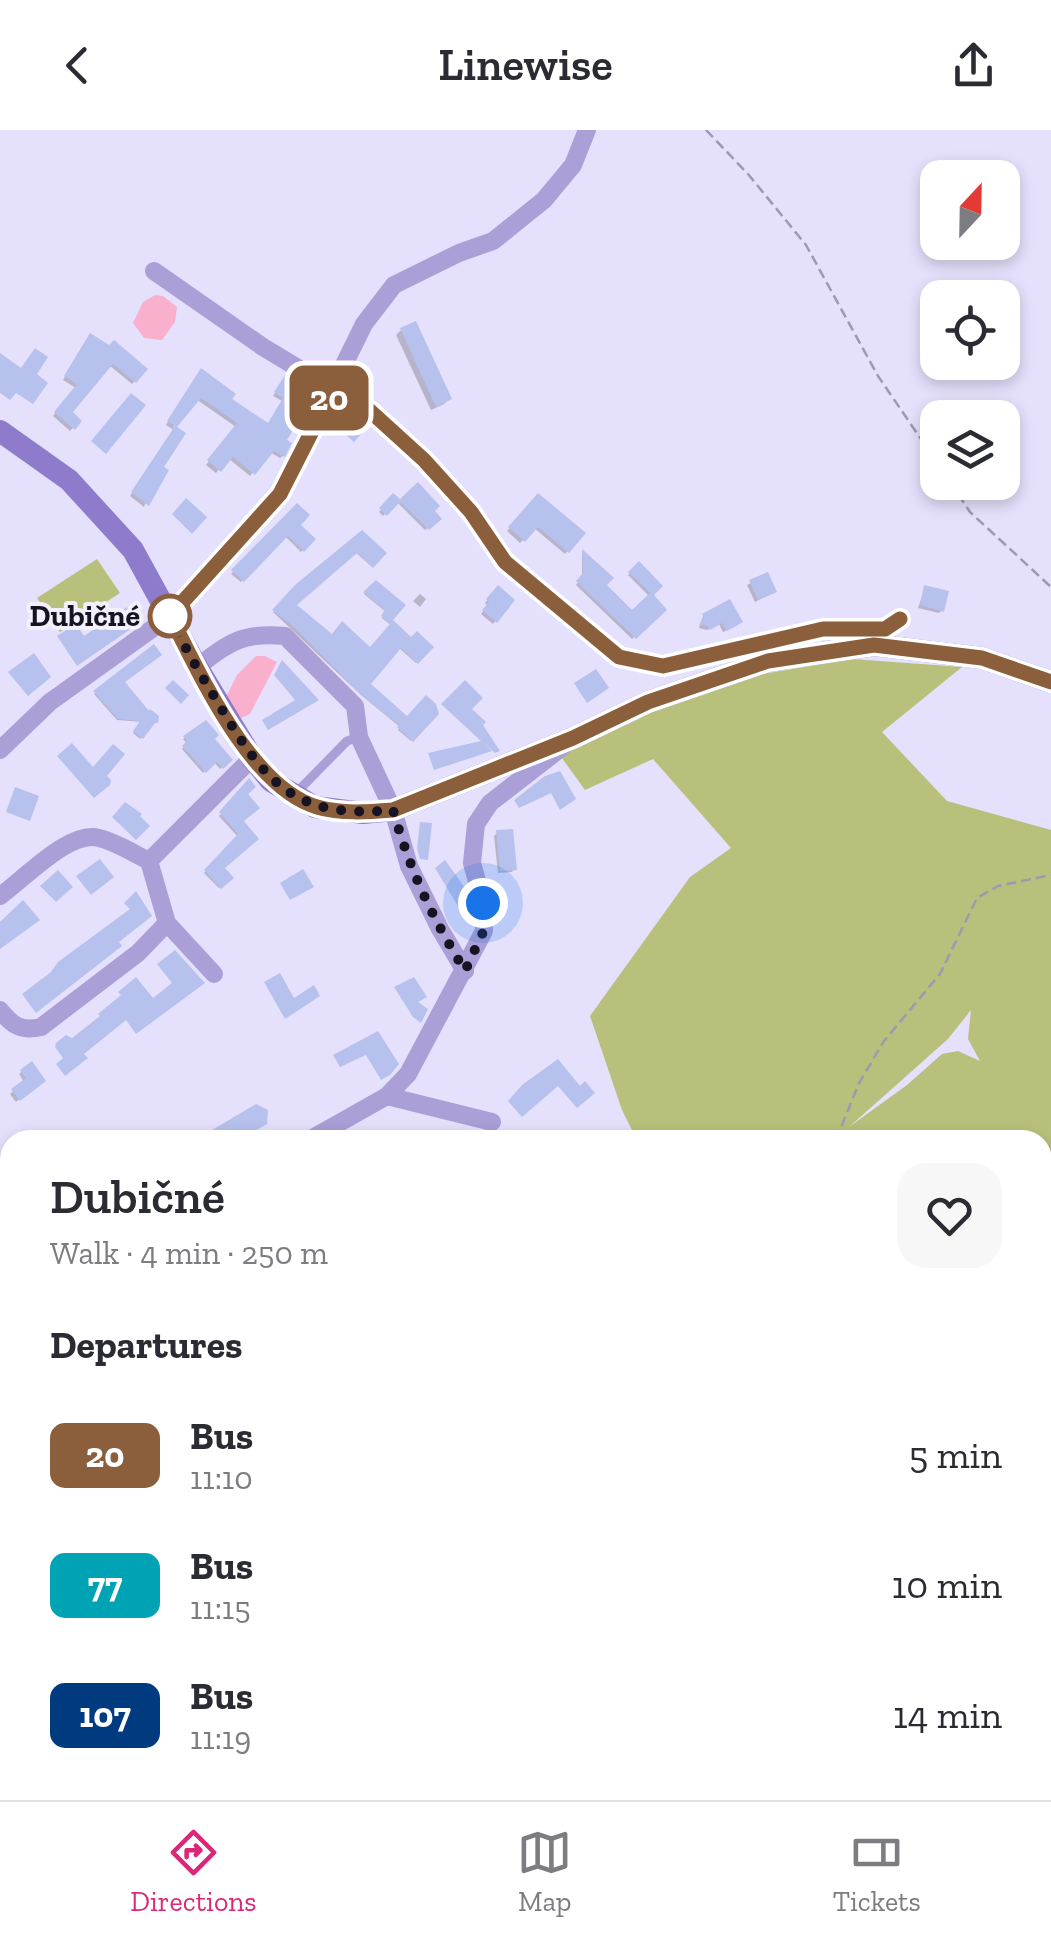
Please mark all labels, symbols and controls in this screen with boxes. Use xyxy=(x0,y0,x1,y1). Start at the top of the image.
icon: back xyxy=(50,38,105,93)
text: Linewise xyxy=(438,38,613,92)
icon: share xyxy=(946,38,1001,93)
north arrow xyxy=(920,160,1020,260)
map controls xyxy=(920,160,1020,500)
button: locate xyxy=(920,280,1020,380)
line badge: 20 xyxy=(284,366,374,430)
text: 20 xyxy=(310,377,348,419)
button: layers xyxy=(920,400,1020,500)
marker: Dubičné xyxy=(149,595,191,637)
place label: Dubičné xyxy=(30,598,140,634)
your location xyxy=(458,878,508,928)
button: heart xyxy=(897,1163,1002,1268)
text: Dubičné xyxy=(50,1168,225,1225)
text: Walk · 4 min · 250 m xyxy=(50,1234,328,1272)
text: Departures xyxy=(50,1322,242,1368)
text: Bus xyxy=(190,1413,253,1459)
text: 5 min xyxy=(909,1432,1002,1478)
text: 20 xyxy=(86,1434,124,1476)
text: 11:10 xyxy=(190,1459,253,1497)
text: Bus xyxy=(190,1543,253,1589)
text: 10 min xyxy=(892,1562,1002,1608)
text: 77 xyxy=(88,1564,122,1606)
text: 11:15 xyxy=(190,1589,251,1627)
text: Bus xyxy=(190,1673,253,1719)
text: 14 min xyxy=(893,1692,1002,1738)
text: 107 xyxy=(79,1694,131,1736)
text: 11:19 xyxy=(190,1719,251,1757)
tab: Directions xyxy=(130,1825,257,1918)
tab: Map xyxy=(517,1825,572,1918)
tab: Tickets xyxy=(833,1825,921,1918)

